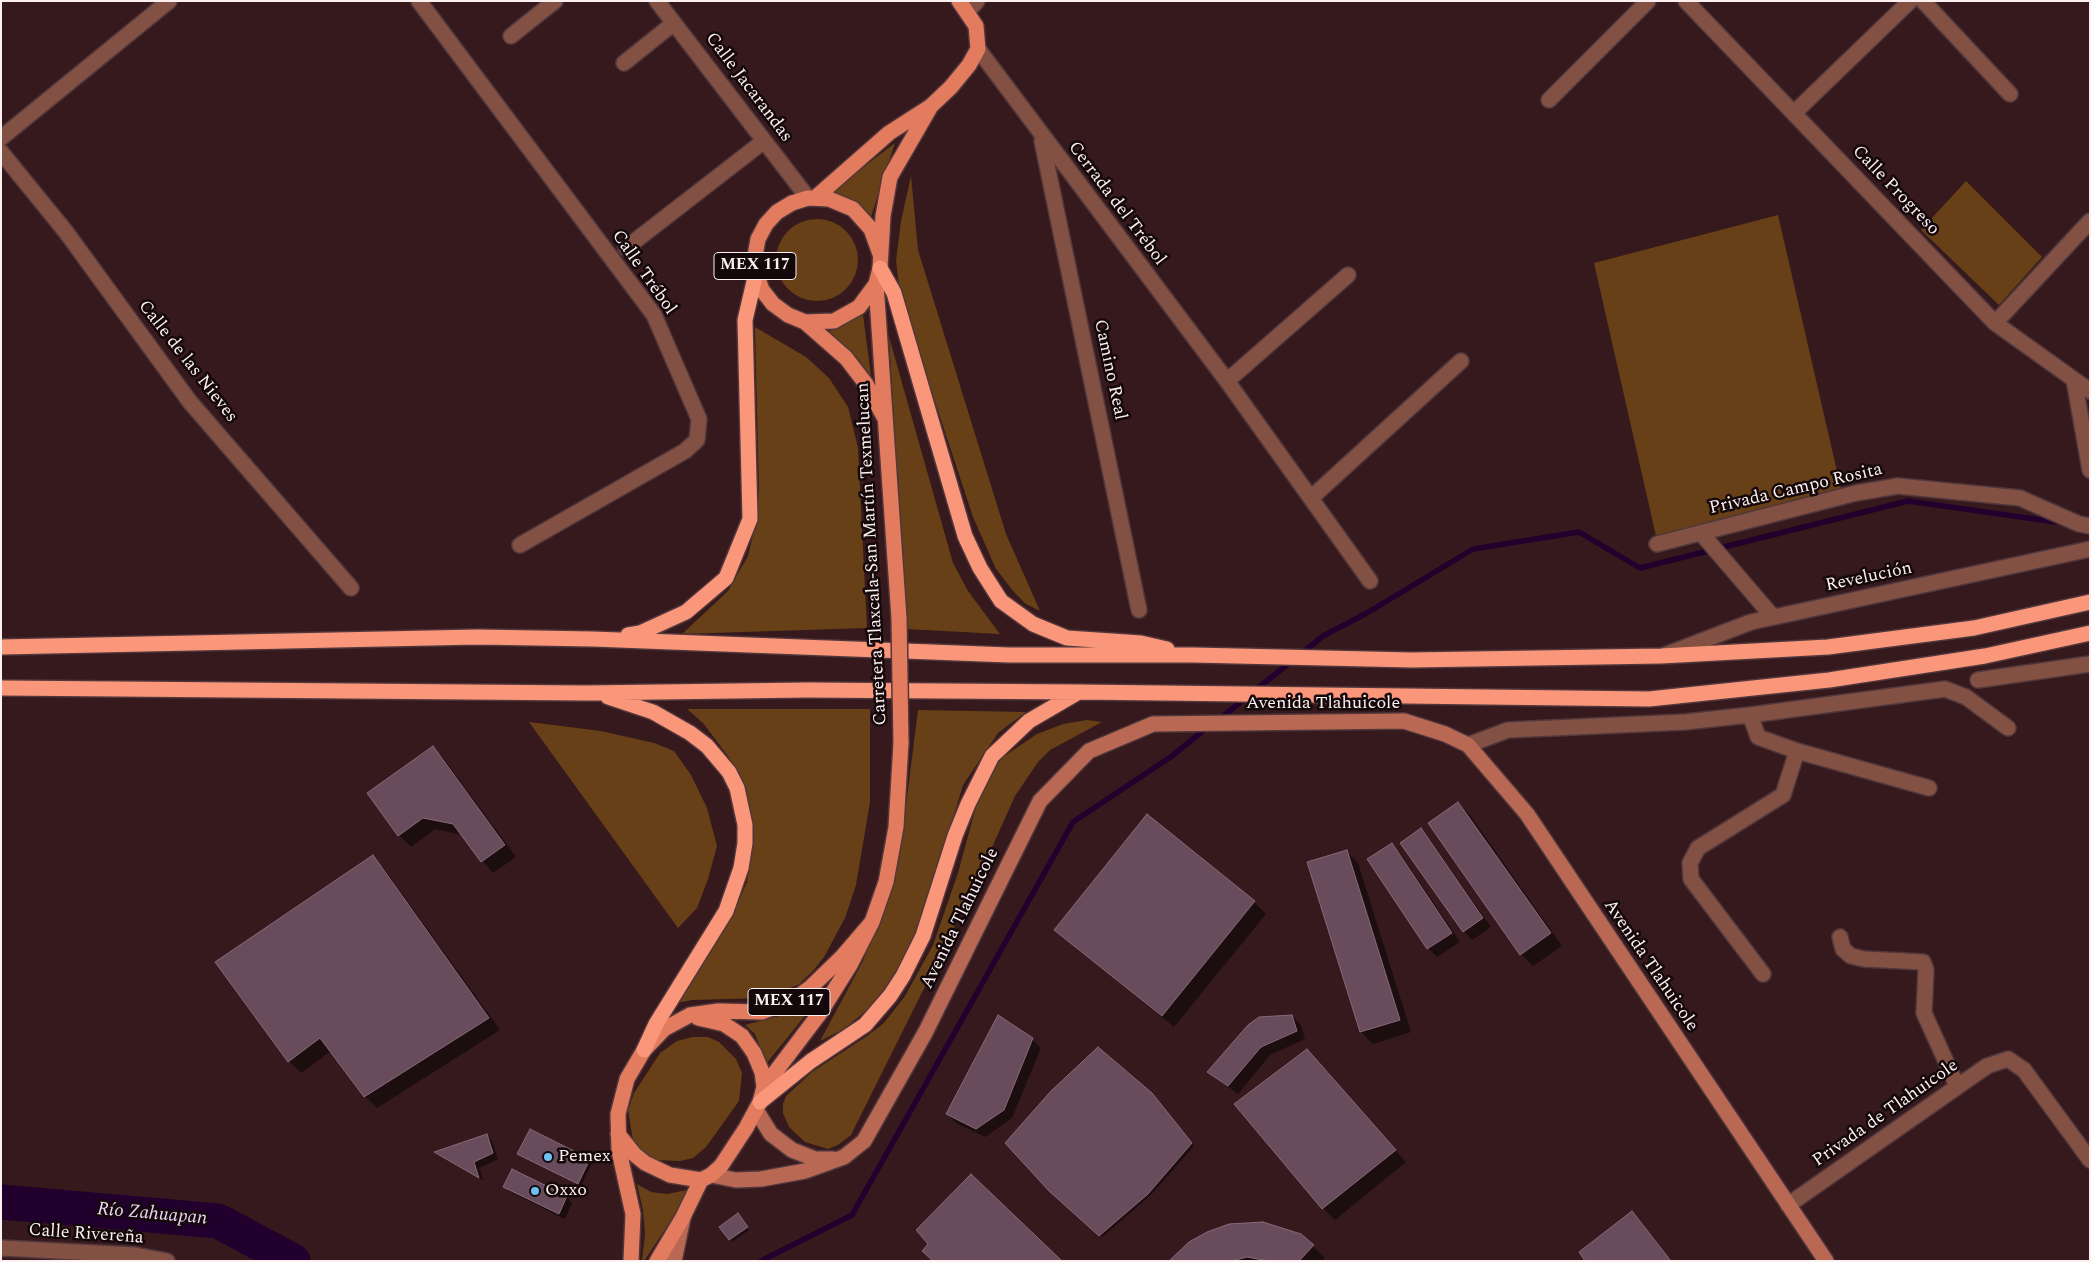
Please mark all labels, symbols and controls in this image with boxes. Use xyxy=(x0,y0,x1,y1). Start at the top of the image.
street label: Calle Jacarandas xyxy=(700,29,796,147)
street label: Cerrada del Trébol xyxy=(1062,138,1170,270)
street label: Calle Progreso xyxy=(1847,142,1943,240)
street label: Calle Trébol xyxy=(606,227,680,319)
road number: MEX 117 xyxy=(714,252,796,280)
street label: Calle de las Nieves xyxy=(133,297,241,427)
street label: Camino Real xyxy=(1088,318,1130,422)
street label: Carretera Tlaxcala-San Martín Texmelucan xyxy=(853,382,893,726)
street label: Privada Campo Rosita xyxy=(1707,460,1885,520)
street label: Revelución xyxy=(1824,558,1914,598)
street label: Avenida Tlahuicole xyxy=(1246,693,1400,715)
street label: Avenida Tlahuicole xyxy=(917,845,1005,993)
street label: Avenida Tlahuicole xyxy=(1598,896,1702,1036)
road number: MEX 117 xyxy=(748,989,830,1016)
street label: Privada de Tlahuicole xyxy=(1809,1056,1963,1172)
place label: Pemex xyxy=(558,1146,611,1168)
marker: Pemex xyxy=(542,1151,554,1163)
place label: Oxxo xyxy=(545,1180,587,1202)
marker: Oxxo xyxy=(529,1185,541,1197)
water label: Río Zahuapan xyxy=(96,1199,208,1231)
street label: Calle Rivereña xyxy=(28,1220,144,1250)

